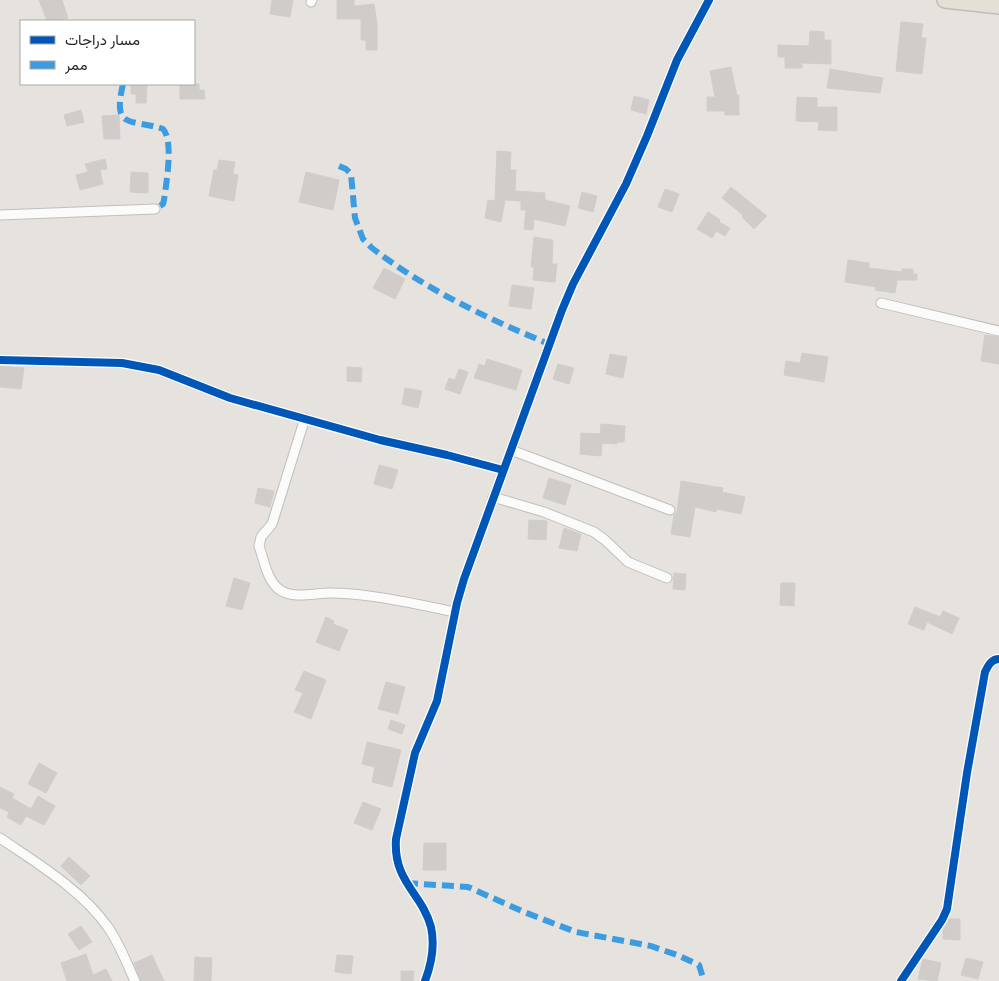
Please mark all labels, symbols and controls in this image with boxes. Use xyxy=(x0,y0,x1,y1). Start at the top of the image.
legend xyxy=(20,20,195,85)
text: مسار دراجات xyxy=(65,30,140,49)
text: ممر xyxy=(64,55,87,74)

